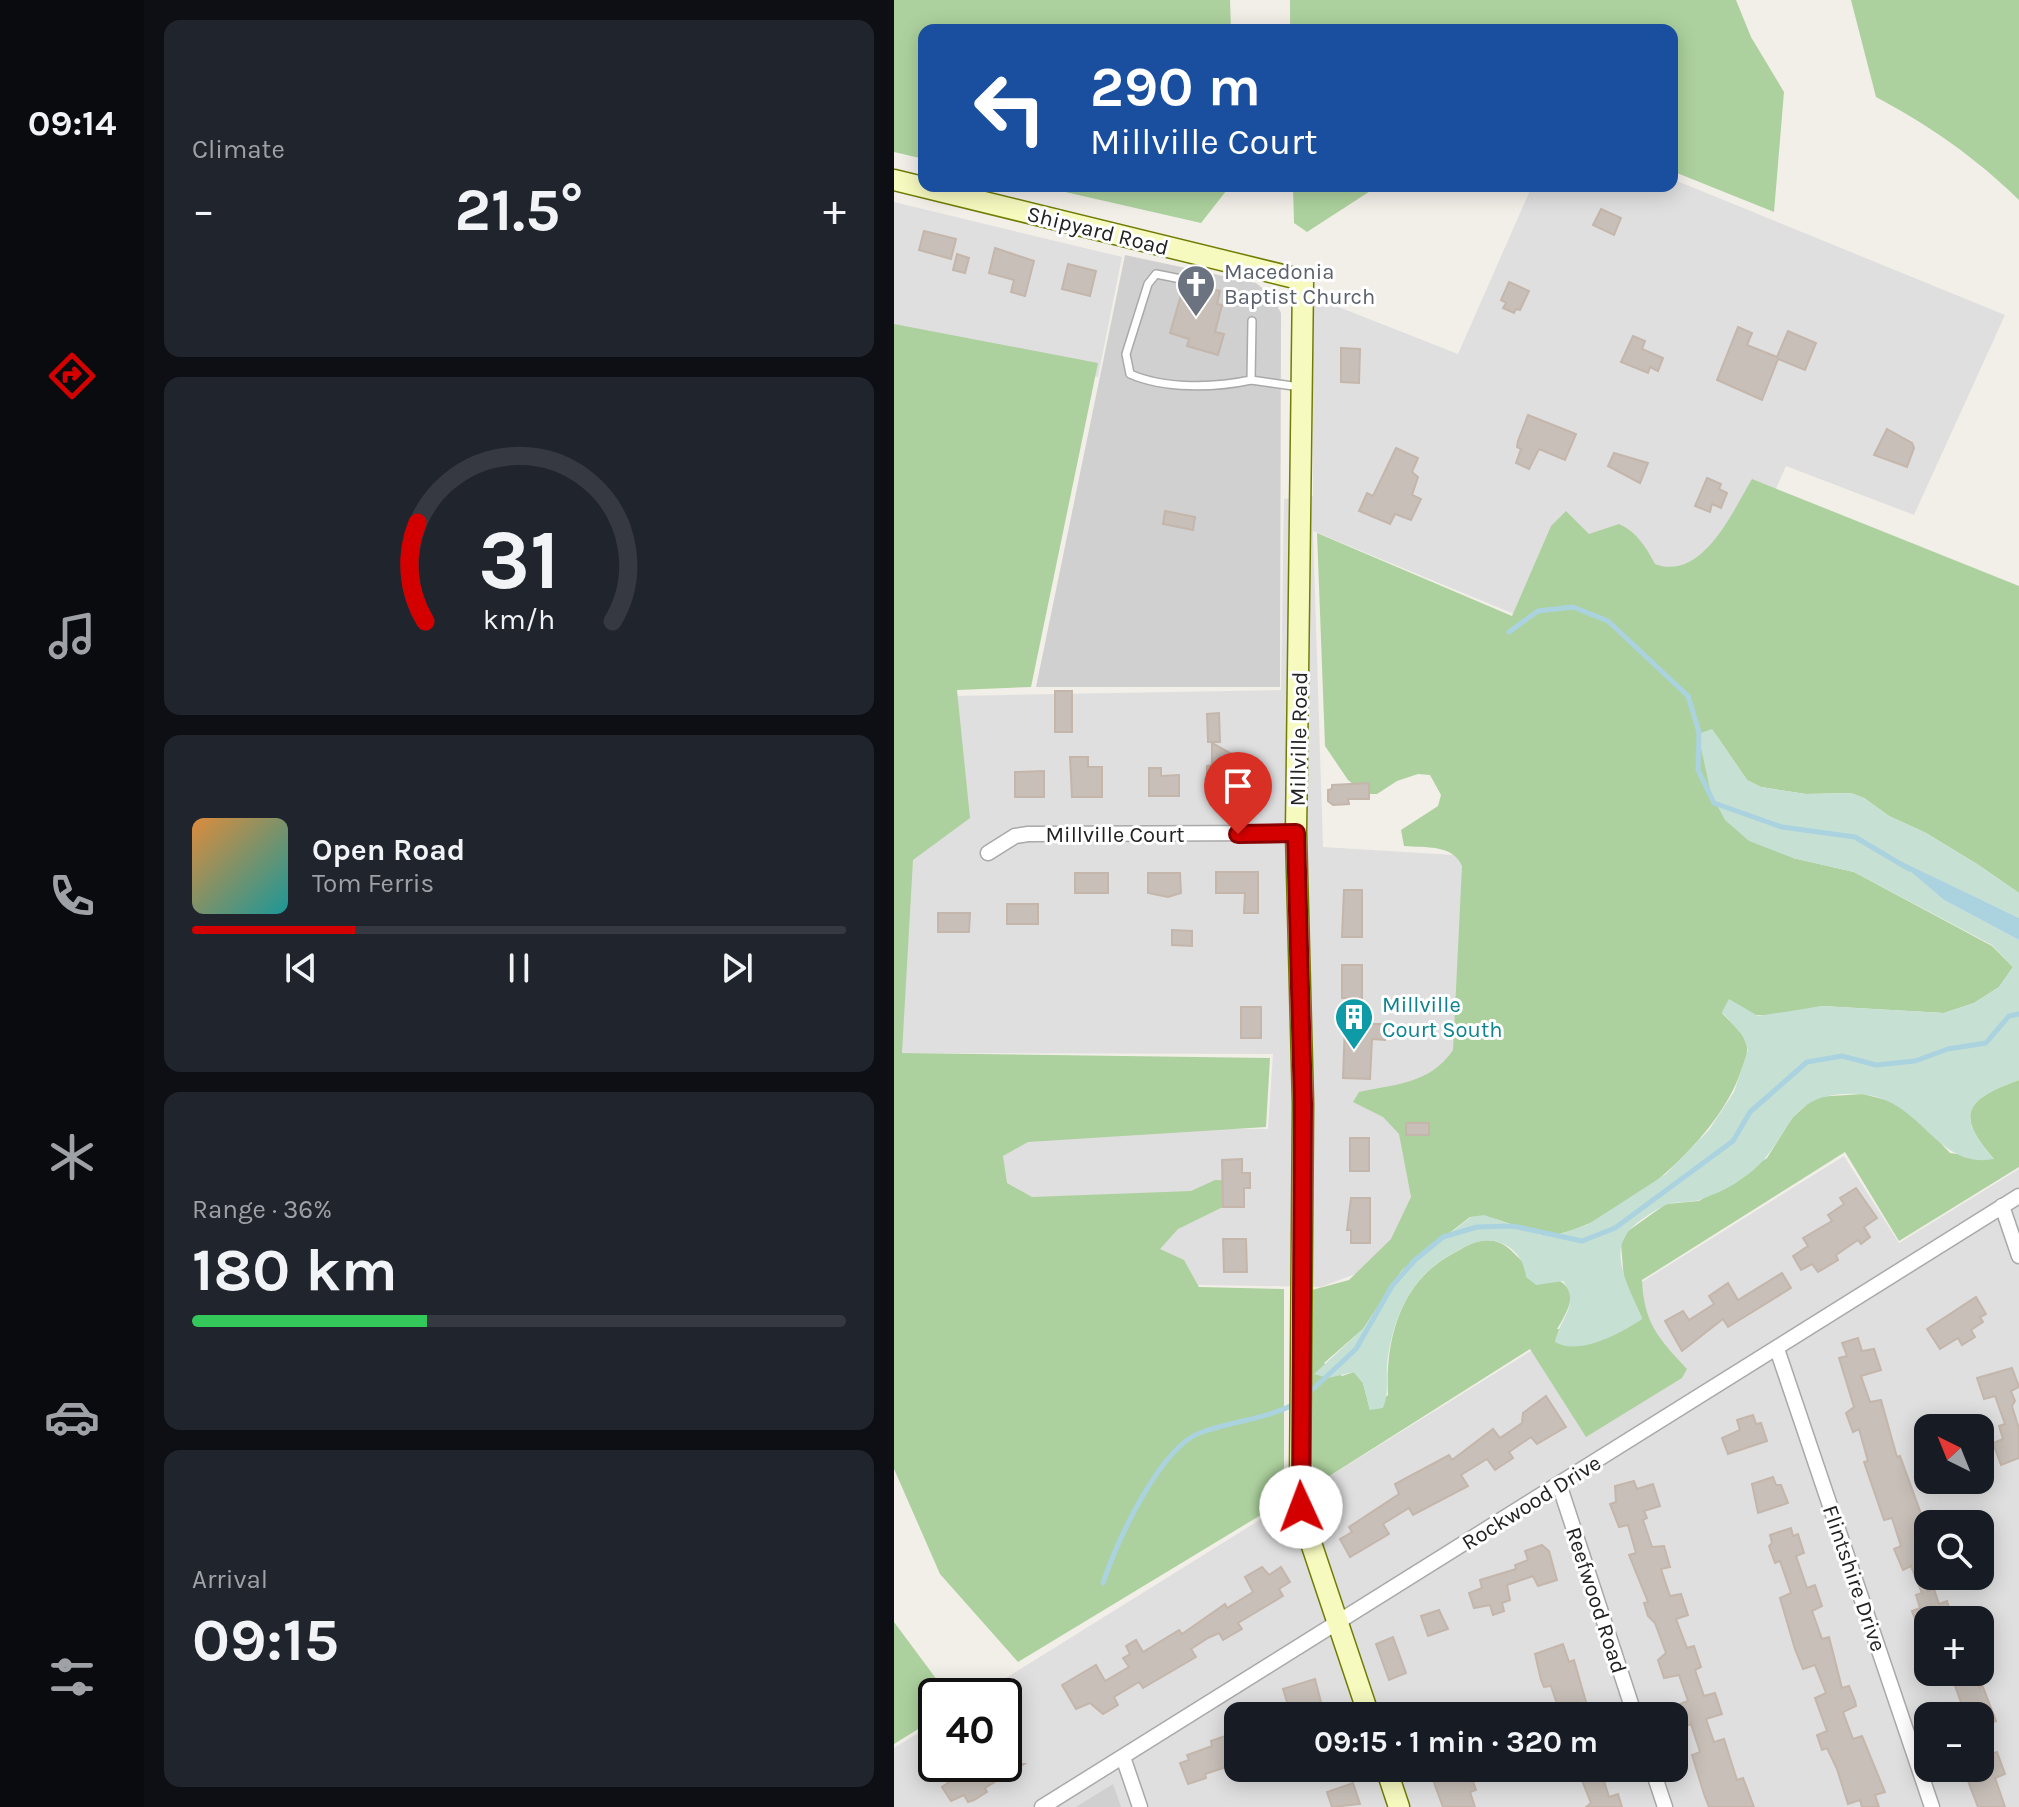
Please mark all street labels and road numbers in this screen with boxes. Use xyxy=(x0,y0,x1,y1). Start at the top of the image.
street label: Shipyard Road xyxy=(1024,201,1171,261)
street label: Millville Road xyxy=(1285,671,1313,807)
street label: Millville Court xyxy=(1045,822,1185,848)
street label: Rockwood Drive xyxy=(1457,1450,1606,1556)
street label: Flintshire Drive xyxy=(1817,1502,1891,1655)
street label: Reefwood Road xyxy=(1560,1524,1632,1677)

